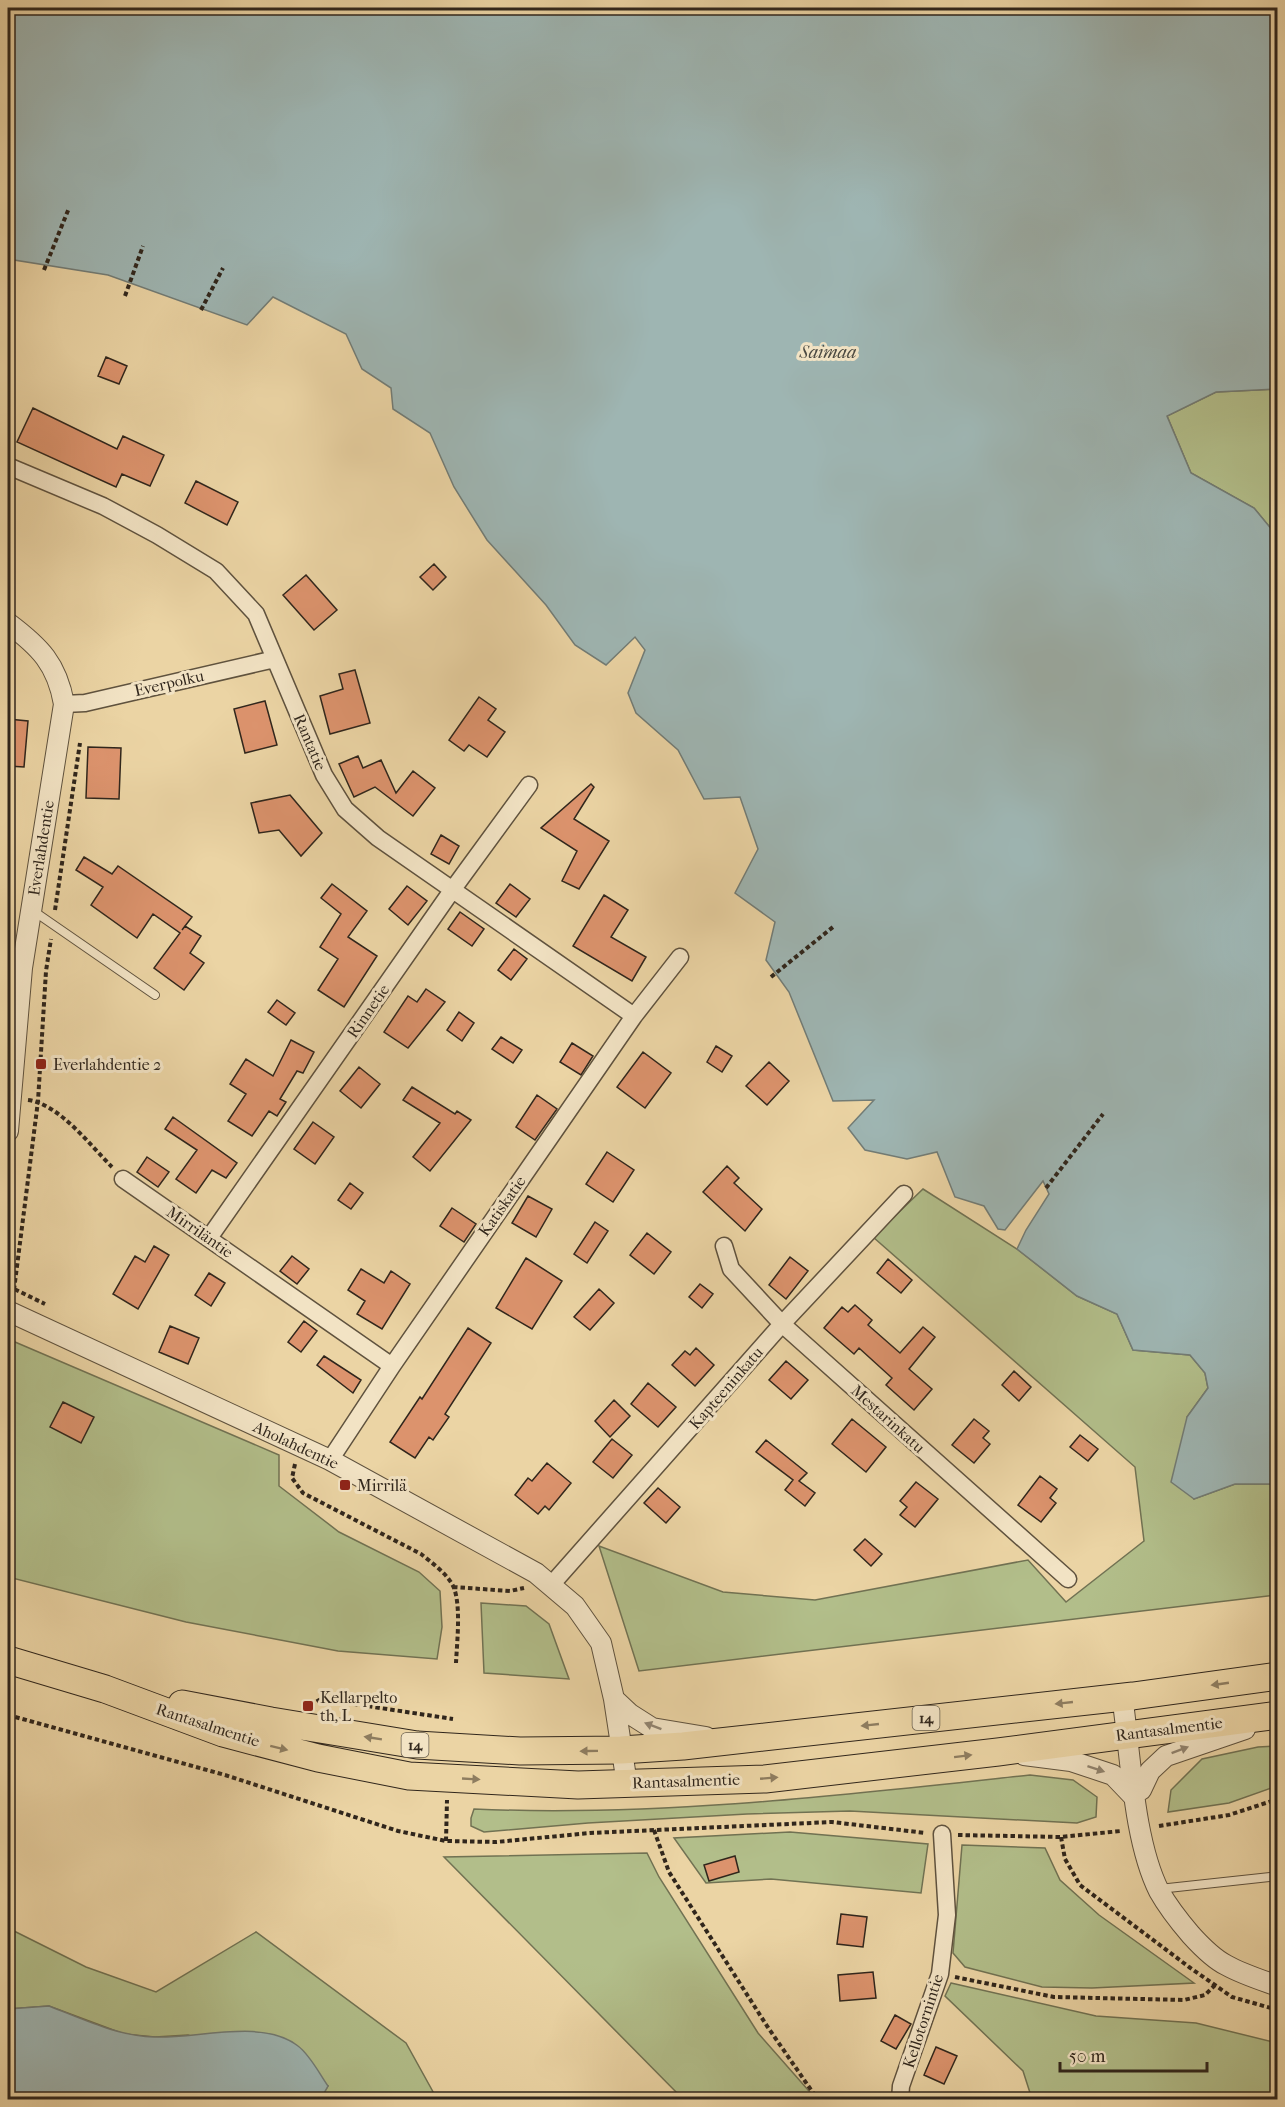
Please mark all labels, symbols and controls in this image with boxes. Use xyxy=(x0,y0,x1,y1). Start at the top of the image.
water label: Saimaa xyxy=(799,342,856,363)
street label: Everpolku xyxy=(132,666,206,700)
street label: Rantatie xyxy=(290,711,330,773)
street label: Everlahdentie xyxy=(24,799,58,897)
street label: Rinnetie xyxy=(343,981,393,1041)
place label: Everlahdentie 2 xyxy=(53,1055,161,1074)
marker: Everlahdentie 2 xyxy=(34,1057,48,1071)
street label: Katiskatie xyxy=(474,1172,530,1240)
street label: Mirriläntie xyxy=(163,1202,237,1262)
street label: Kapteeninkatu xyxy=(685,1343,767,1433)
street label: Mestarinkatu xyxy=(847,1381,929,1457)
street label: Aholahdentie xyxy=(249,1417,342,1473)
place label: Mirrilä xyxy=(357,1476,407,1495)
marker: Mirrilä xyxy=(338,1478,352,1492)
one-way arrow xyxy=(1210,1679,1229,1689)
place label: Kellarpelto th, L xyxy=(320,1688,397,1725)
one-way arrow xyxy=(1054,1698,1073,1708)
street label: Rantasalmentie xyxy=(154,1699,262,1751)
marker: Kellarpelto th, L xyxy=(301,1699,315,1713)
road number: 14 xyxy=(912,1706,940,1730)
street label: Rantasalmentie xyxy=(1114,1713,1224,1745)
one-way arrow xyxy=(860,1720,879,1729)
one-way arrow xyxy=(643,1721,661,1731)
road number: 14 xyxy=(402,1733,428,1757)
one-way arrow xyxy=(364,1734,383,1743)
one-way arrow xyxy=(270,1743,288,1753)
one-way arrow xyxy=(1172,1745,1190,1755)
one-way arrow xyxy=(579,1746,598,1756)
one-way arrow xyxy=(953,1751,972,1760)
one-way arrow xyxy=(1087,1764,1105,1774)
street label: Rantasalmentie xyxy=(632,1770,740,1792)
one-way arrow xyxy=(760,1773,779,1783)
one-way arrow xyxy=(462,1775,481,1784)
street label: Kellotornintie xyxy=(899,1971,947,2071)
scale bar xyxy=(1060,2035,1207,2073)
text: 50 m xyxy=(1069,2046,1106,2067)

